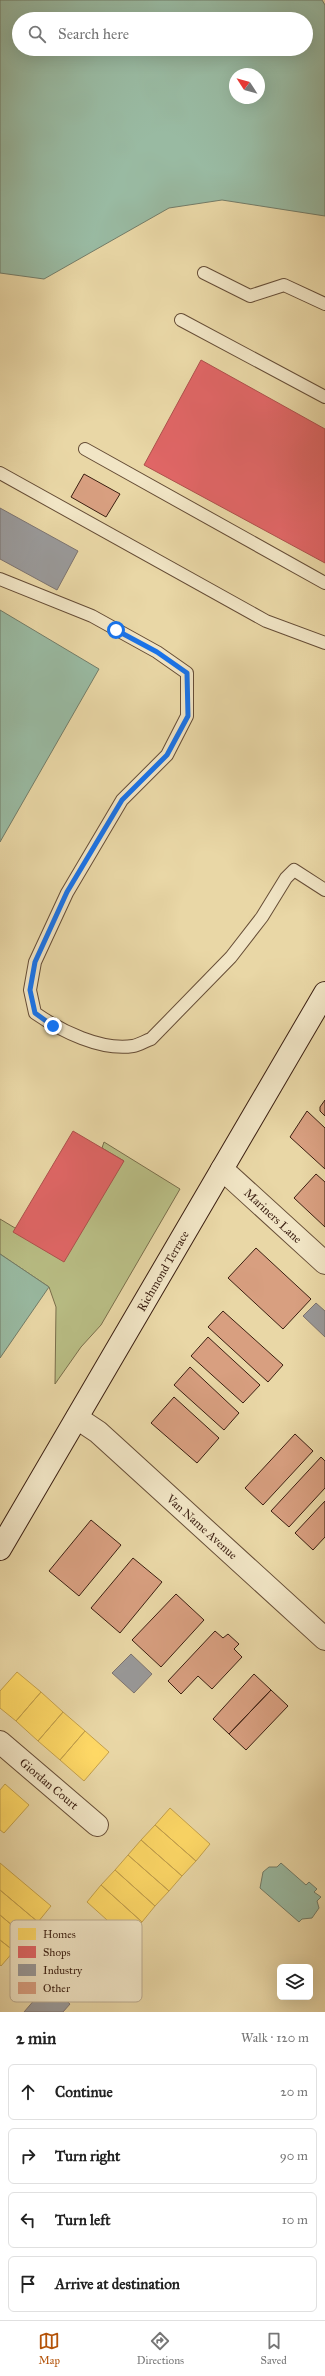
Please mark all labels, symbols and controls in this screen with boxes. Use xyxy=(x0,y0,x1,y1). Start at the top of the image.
search box xyxy=(12,12,313,56)
icon: search xyxy=(26,23,48,45)
text: Search here xyxy=(58,25,129,43)
north arrow xyxy=(229,68,265,104)
route start xyxy=(107,621,125,639)
route end xyxy=(44,1017,62,1035)
street label: Mariners Lane xyxy=(241,1186,305,1246)
street label: Richmond Terrace xyxy=(134,1228,192,1314)
street label: Van Name Avenue xyxy=(163,1491,240,1562)
street label: Giordan Court xyxy=(17,1755,82,1813)
legend xyxy=(10,1920,142,2002)
text: Homes xyxy=(43,1928,76,1941)
text: Shops xyxy=(43,1946,71,1959)
text: Industry xyxy=(43,1964,83,1977)
map controls xyxy=(277,1964,313,2000)
button: layers xyxy=(277,1964,313,2000)
text: Other xyxy=(43,1982,71,1995)
text: 2 min xyxy=(16,2028,56,2049)
text: Walk · 120 m xyxy=(241,2030,309,2046)
icon: ahead xyxy=(17,2081,39,2103)
text: Continue xyxy=(55,2083,113,2101)
text: 20 m xyxy=(280,2084,308,2100)
icon: right xyxy=(17,2145,39,2167)
text: Turn right xyxy=(55,2147,120,2165)
text: 90 m xyxy=(280,2148,308,2164)
icon: left xyxy=(17,2209,39,2231)
text: Turn left xyxy=(55,2211,111,2229)
text: 10 m xyxy=(282,2212,308,2228)
icon: arrive xyxy=(17,2273,39,2295)
text: Arrive at destination xyxy=(55,2275,180,2293)
tab: Map xyxy=(38,2330,60,2367)
tab: Directions xyxy=(137,2330,184,2367)
tab: Saved xyxy=(261,2330,287,2367)

